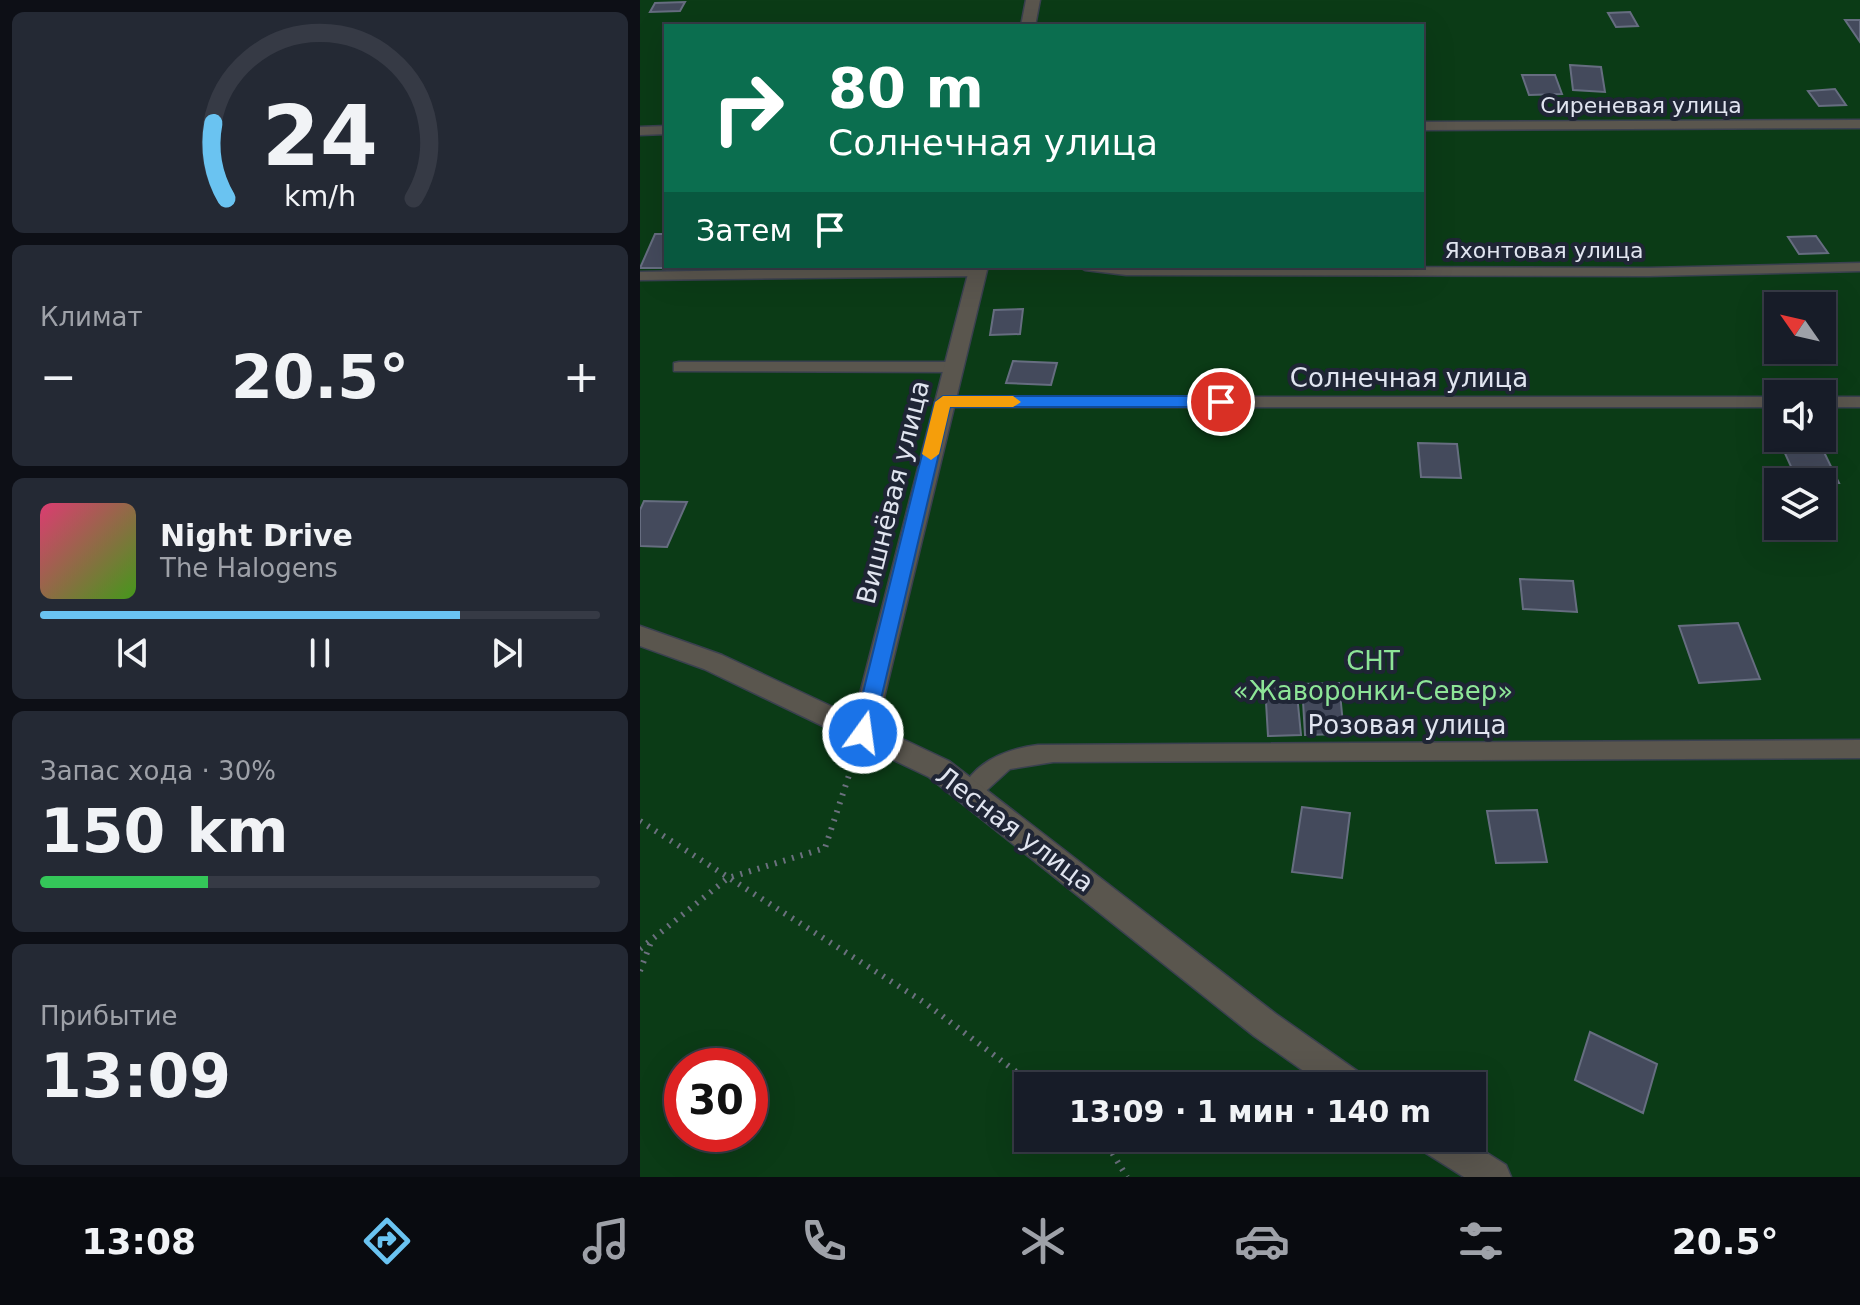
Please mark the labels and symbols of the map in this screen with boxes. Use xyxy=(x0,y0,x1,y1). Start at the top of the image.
street label: Сиреневая улица xyxy=(1540,93,1742,118)
street label: Яхонтовая улица xyxy=(1445,238,1643,263)
north arrow xyxy=(1764,292,1836,364)
street label: Солнечная улица xyxy=(1290,363,1528,393)
pin xyxy=(1187,368,1255,436)
street label: Вишнёвая улица xyxy=(851,377,935,607)
park label: СНТ «Жаворонки-Север» xyxy=(1233,646,1513,706)
position arrow xyxy=(821,691,905,775)
street label: Розовая улица xyxy=(1307,710,1507,740)
street label: Лесная улица xyxy=(930,760,1100,898)
speed limit sign: 30 xyxy=(664,1048,768,1152)

